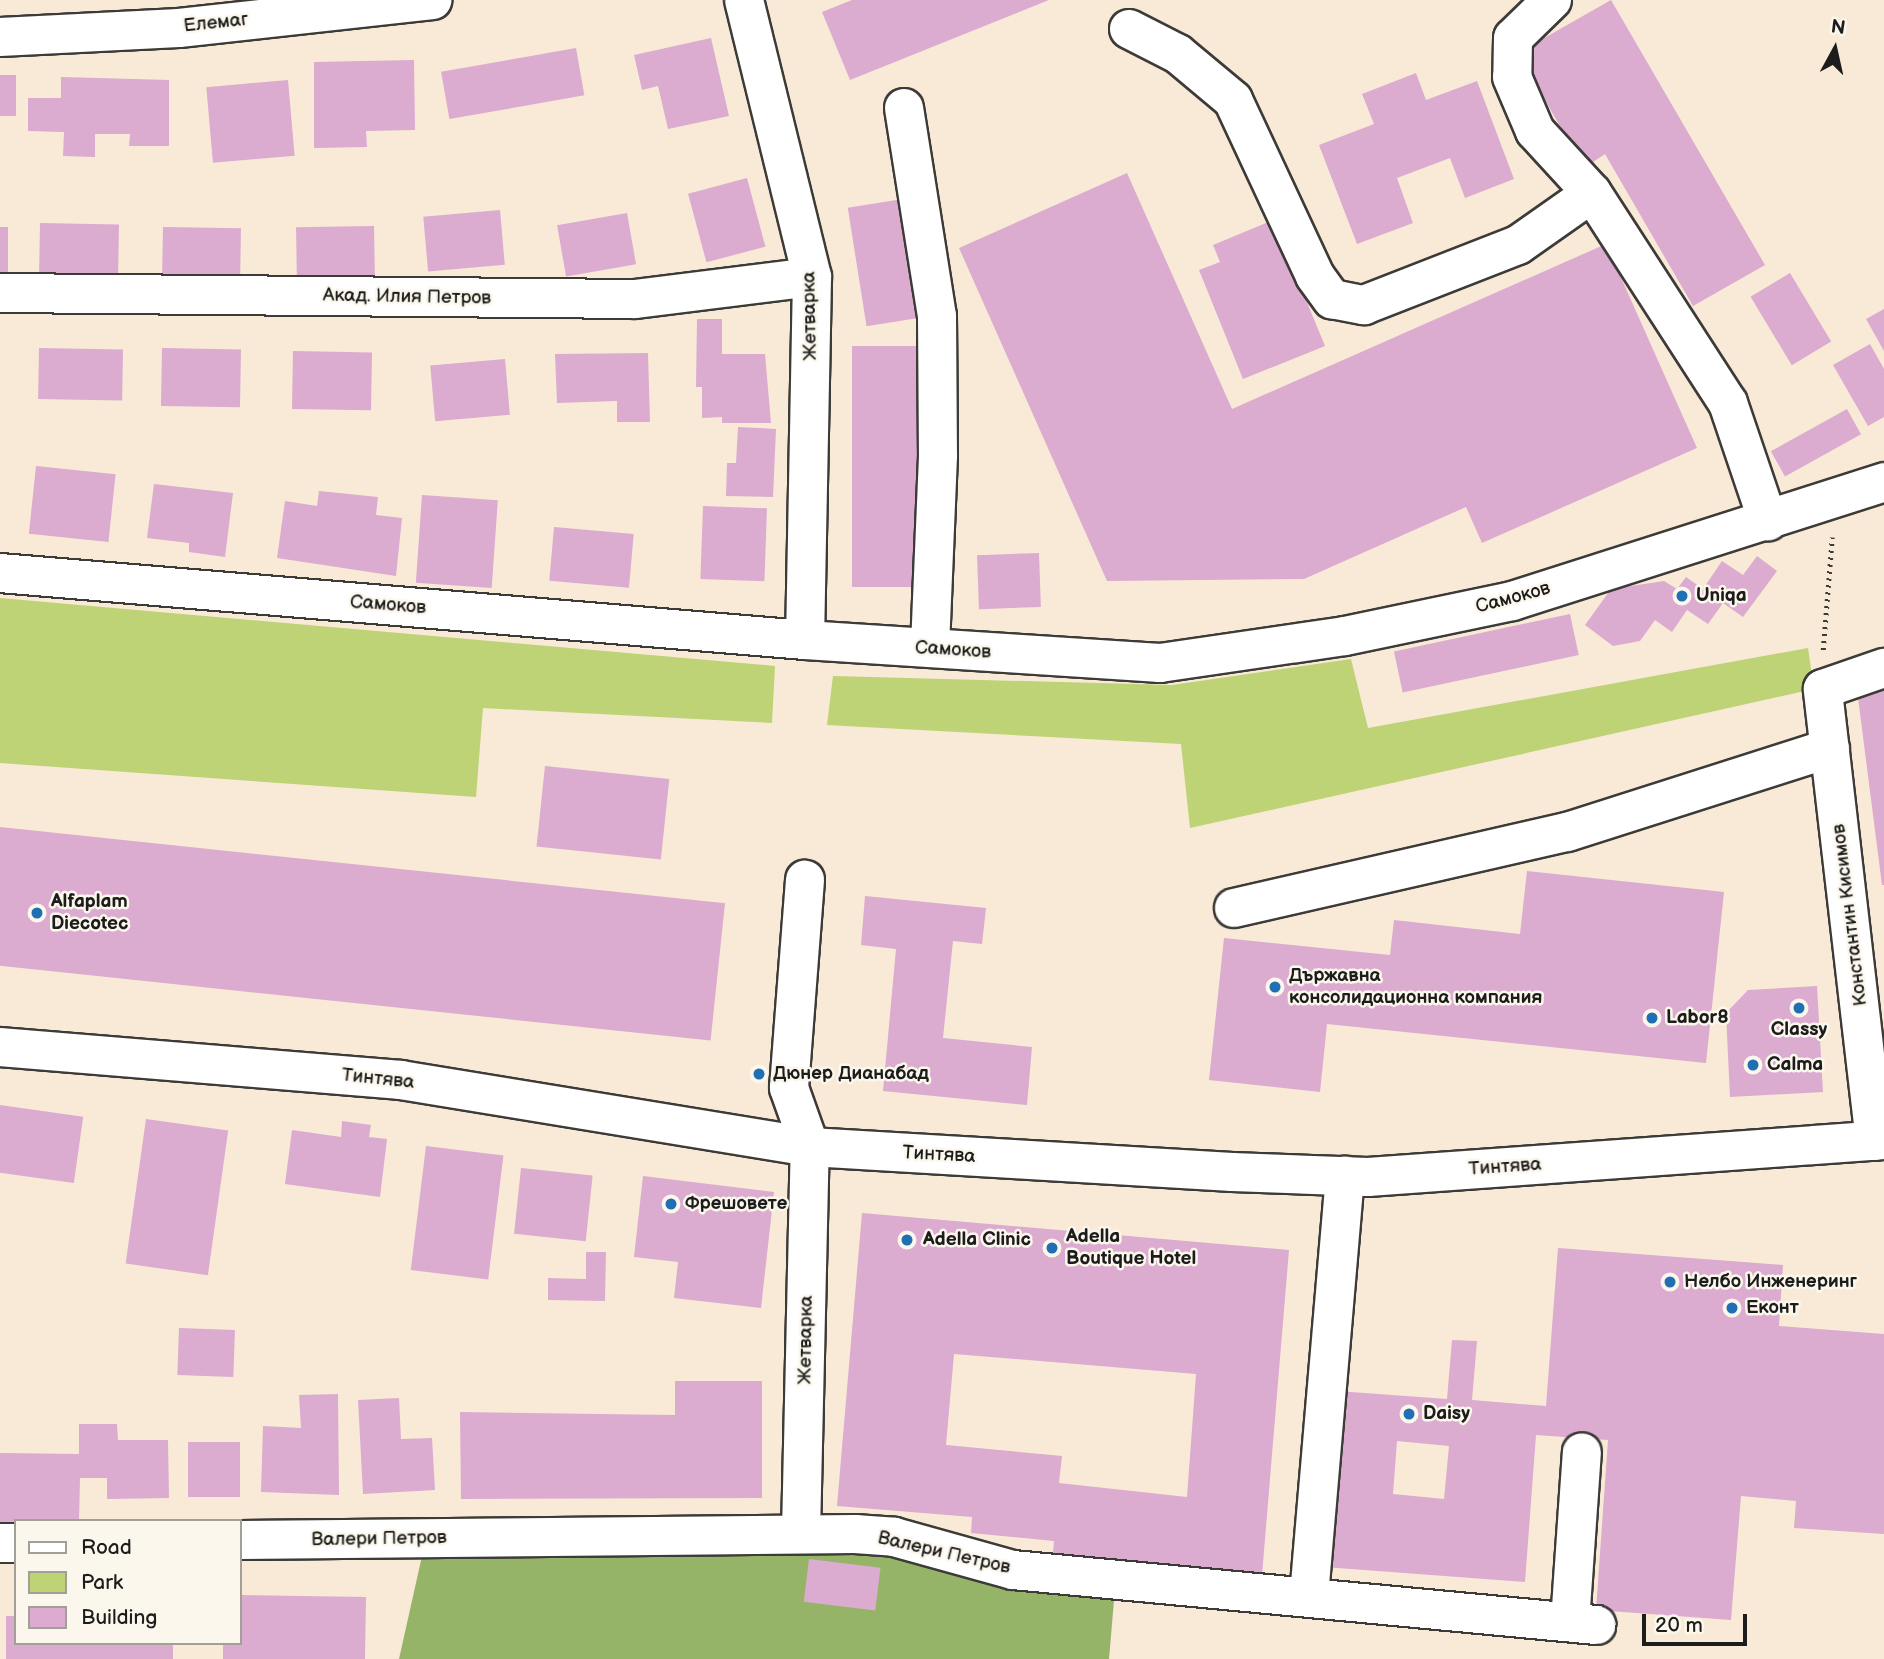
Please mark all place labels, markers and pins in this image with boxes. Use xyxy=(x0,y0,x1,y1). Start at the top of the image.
place label: Uniqa xyxy=(1696,585,1747,607)
marker: Uniqa xyxy=(1674,588,1690,604)
place label: Alfaplam Diecotec xyxy=(51,891,128,935)
marker: Alfaplam Diecotec xyxy=(29,905,45,921)
place label: Държавна консолидационна компания xyxy=(1289,965,1542,1009)
marker: Държавна консолидационна компания xyxy=(1267,979,1283,995)
marker: Classy xyxy=(1791,1000,1807,1016)
place label: Labor8 xyxy=(1666,1007,1729,1029)
marker: Labor8 xyxy=(1644,1010,1660,1026)
place label: Classy xyxy=(1771,1019,1827,1041)
place label: Calma xyxy=(1767,1054,1823,1076)
marker: Calma xyxy=(1745,1057,1761,1073)
place label: Дюнер Дианабад xyxy=(773,1063,929,1085)
marker: Дюнер Дианабад xyxy=(751,1066,767,1082)
place label: Фрешовете xyxy=(685,1193,787,1215)
marker: Фрешовете xyxy=(663,1196,679,1212)
place label: Adella Boutique Hotel xyxy=(1066,1226,1196,1270)
place label: Adella Clinic xyxy=(923,1229,1031,1251)
marker: Adella Clinic xyxy=(897,1230,917,1250)
marker: Adella Boutique Hotel xyxy=(1044,1240,1060,1256)
place label: Нелбо Инженеринг xyxy=(1684,1271,1857,1293)
marker: Нелбо Инженеринг xyxy=(1662,1274,1678,1290)
place label: Еконт xyxy=(1746,1297,1799,1319)
marker: Еконт xyxy=(1724,1300,1740,1316)
place label: Daisy xyxy=(1423,1403,1470,1425)
marker: Daisy xyxy=(1401,1406,1417,1422)

